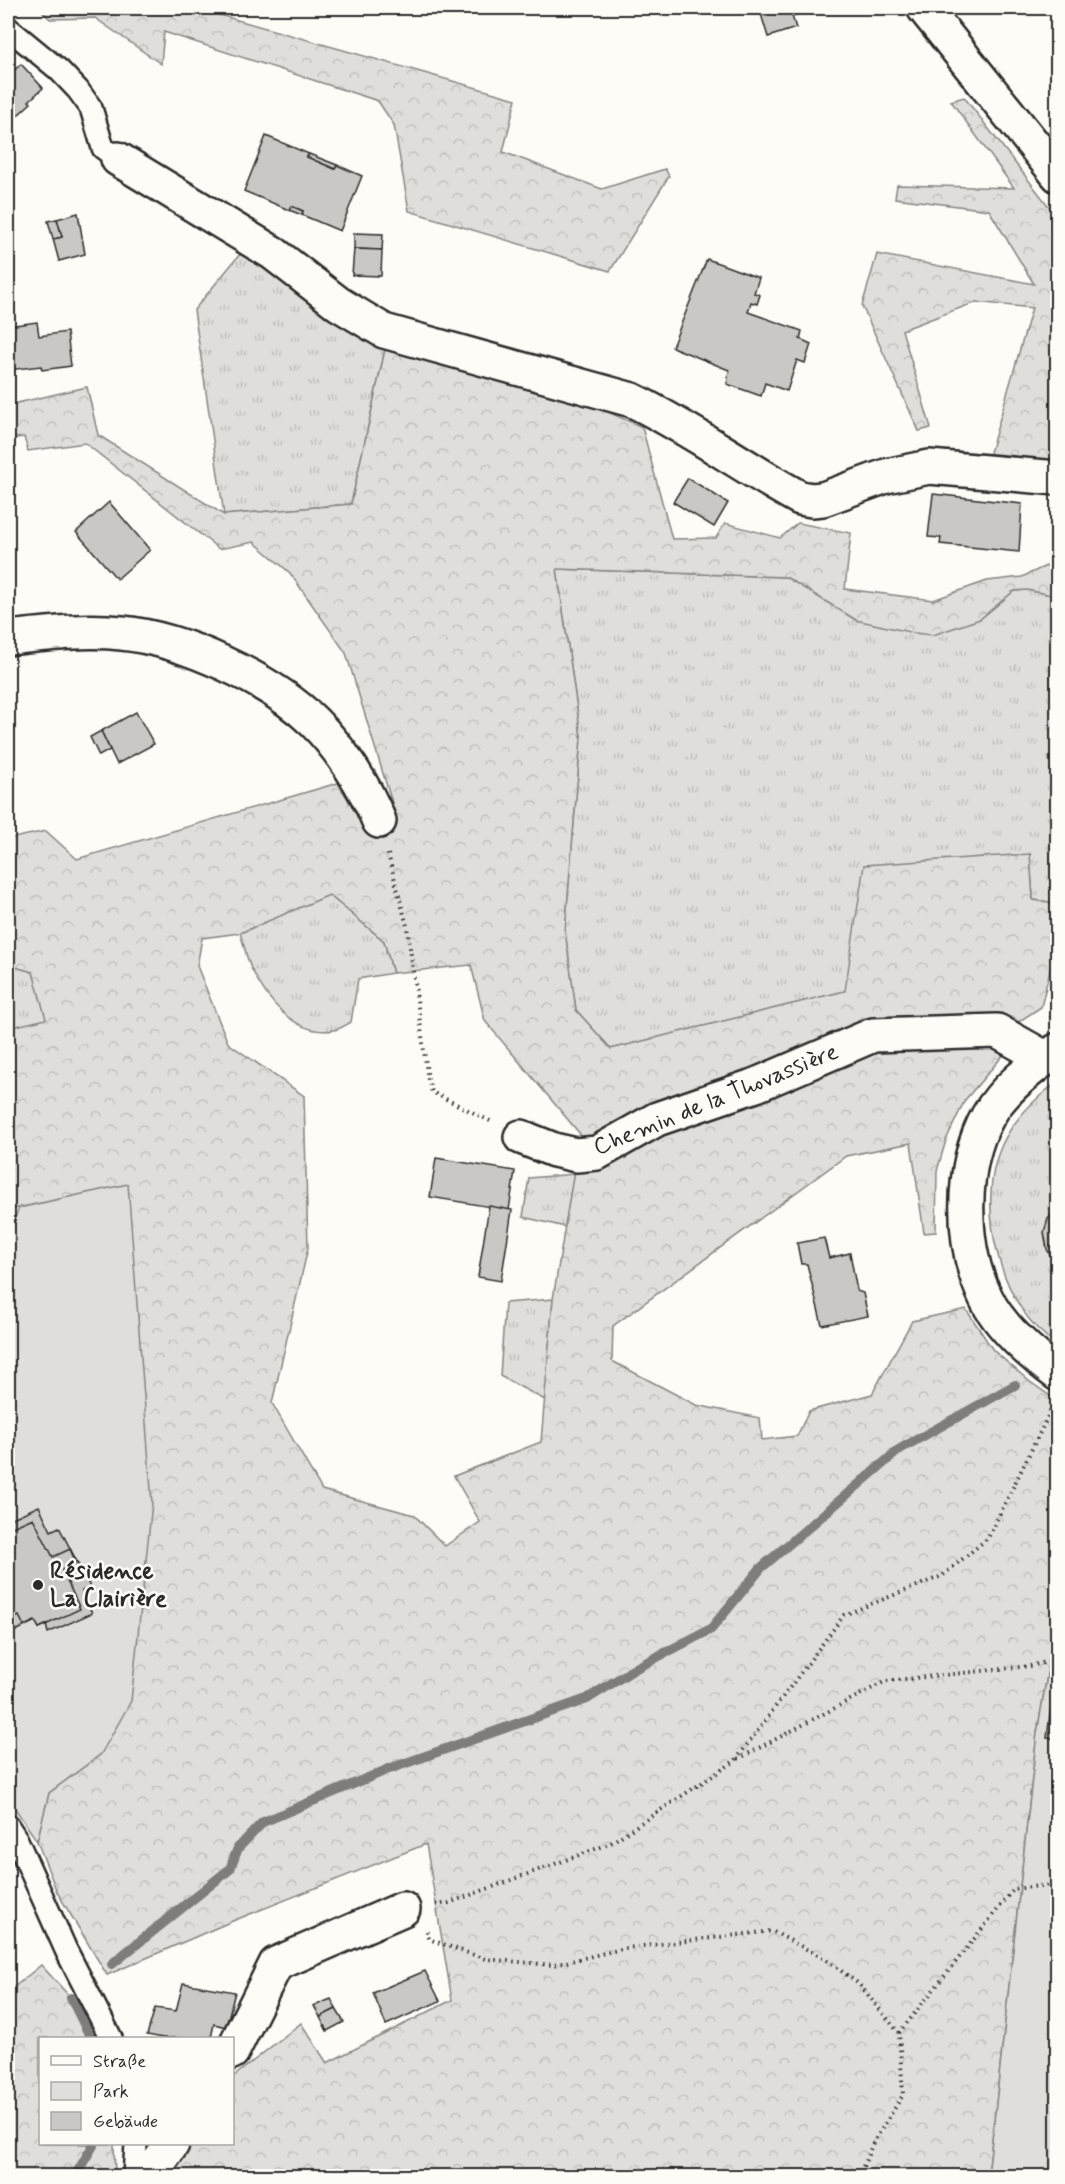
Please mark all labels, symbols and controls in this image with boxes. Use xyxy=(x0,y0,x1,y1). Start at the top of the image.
street label: Chemin de la Thovassière xyxy=(589,1037,843,1163)
place label: Résidence La Clairière xyxy=(50,1556,167,1615)
marker: Résidence La Clairière xyxy=(31,1578,45,1592)
legend xyxy=(39,2037,234,2145)
text: Straße xyxy=(93,2050,146,2074)
text: Park xyxy=(93,2080,129,2104)
text: Gebäude xyxy=(93,2110,158,2134)

